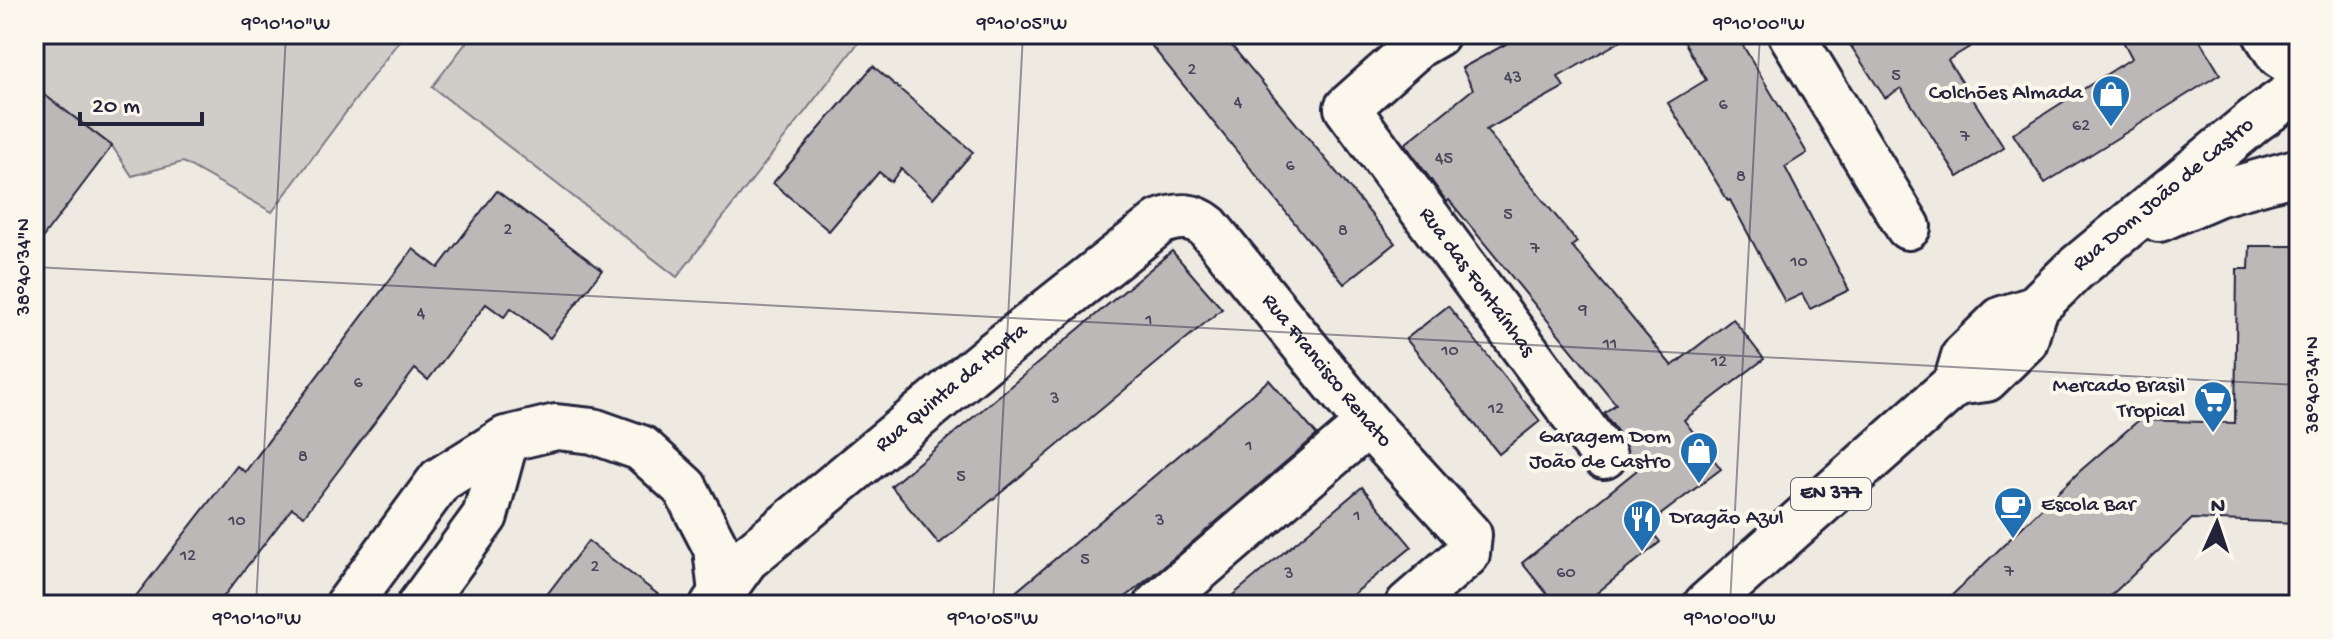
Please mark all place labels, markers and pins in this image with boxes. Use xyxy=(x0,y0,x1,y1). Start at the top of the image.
shop icon: Colchões Almada xyxy=(2090,73,2132,128)
place label: Colchões Almada xyxy=(1929,81,2084,107)
place label: Mercado Brasil Tropical xyxy=(2052,374,2185,425)
supermarket icon: Mercado Brasil Tropical xyxy=(2192,379,2234,434)
place label: Garagem Dom João de Castro xyxy=(1529,425,1671,476)
shop icon: Garagem Dom João de Castro xyxy=(1678,430,1720,485)
cafe icon: Escola Bar xyxy=(1992,485,2034,540)
place label: Escola Bar xyxy=(2041,493,2137,519)
restaurant icon: Dragão Azul xyxy=(1621,498,1663,553)
place label: Dragão Azul xyxy=(1668,506,1784,532)

